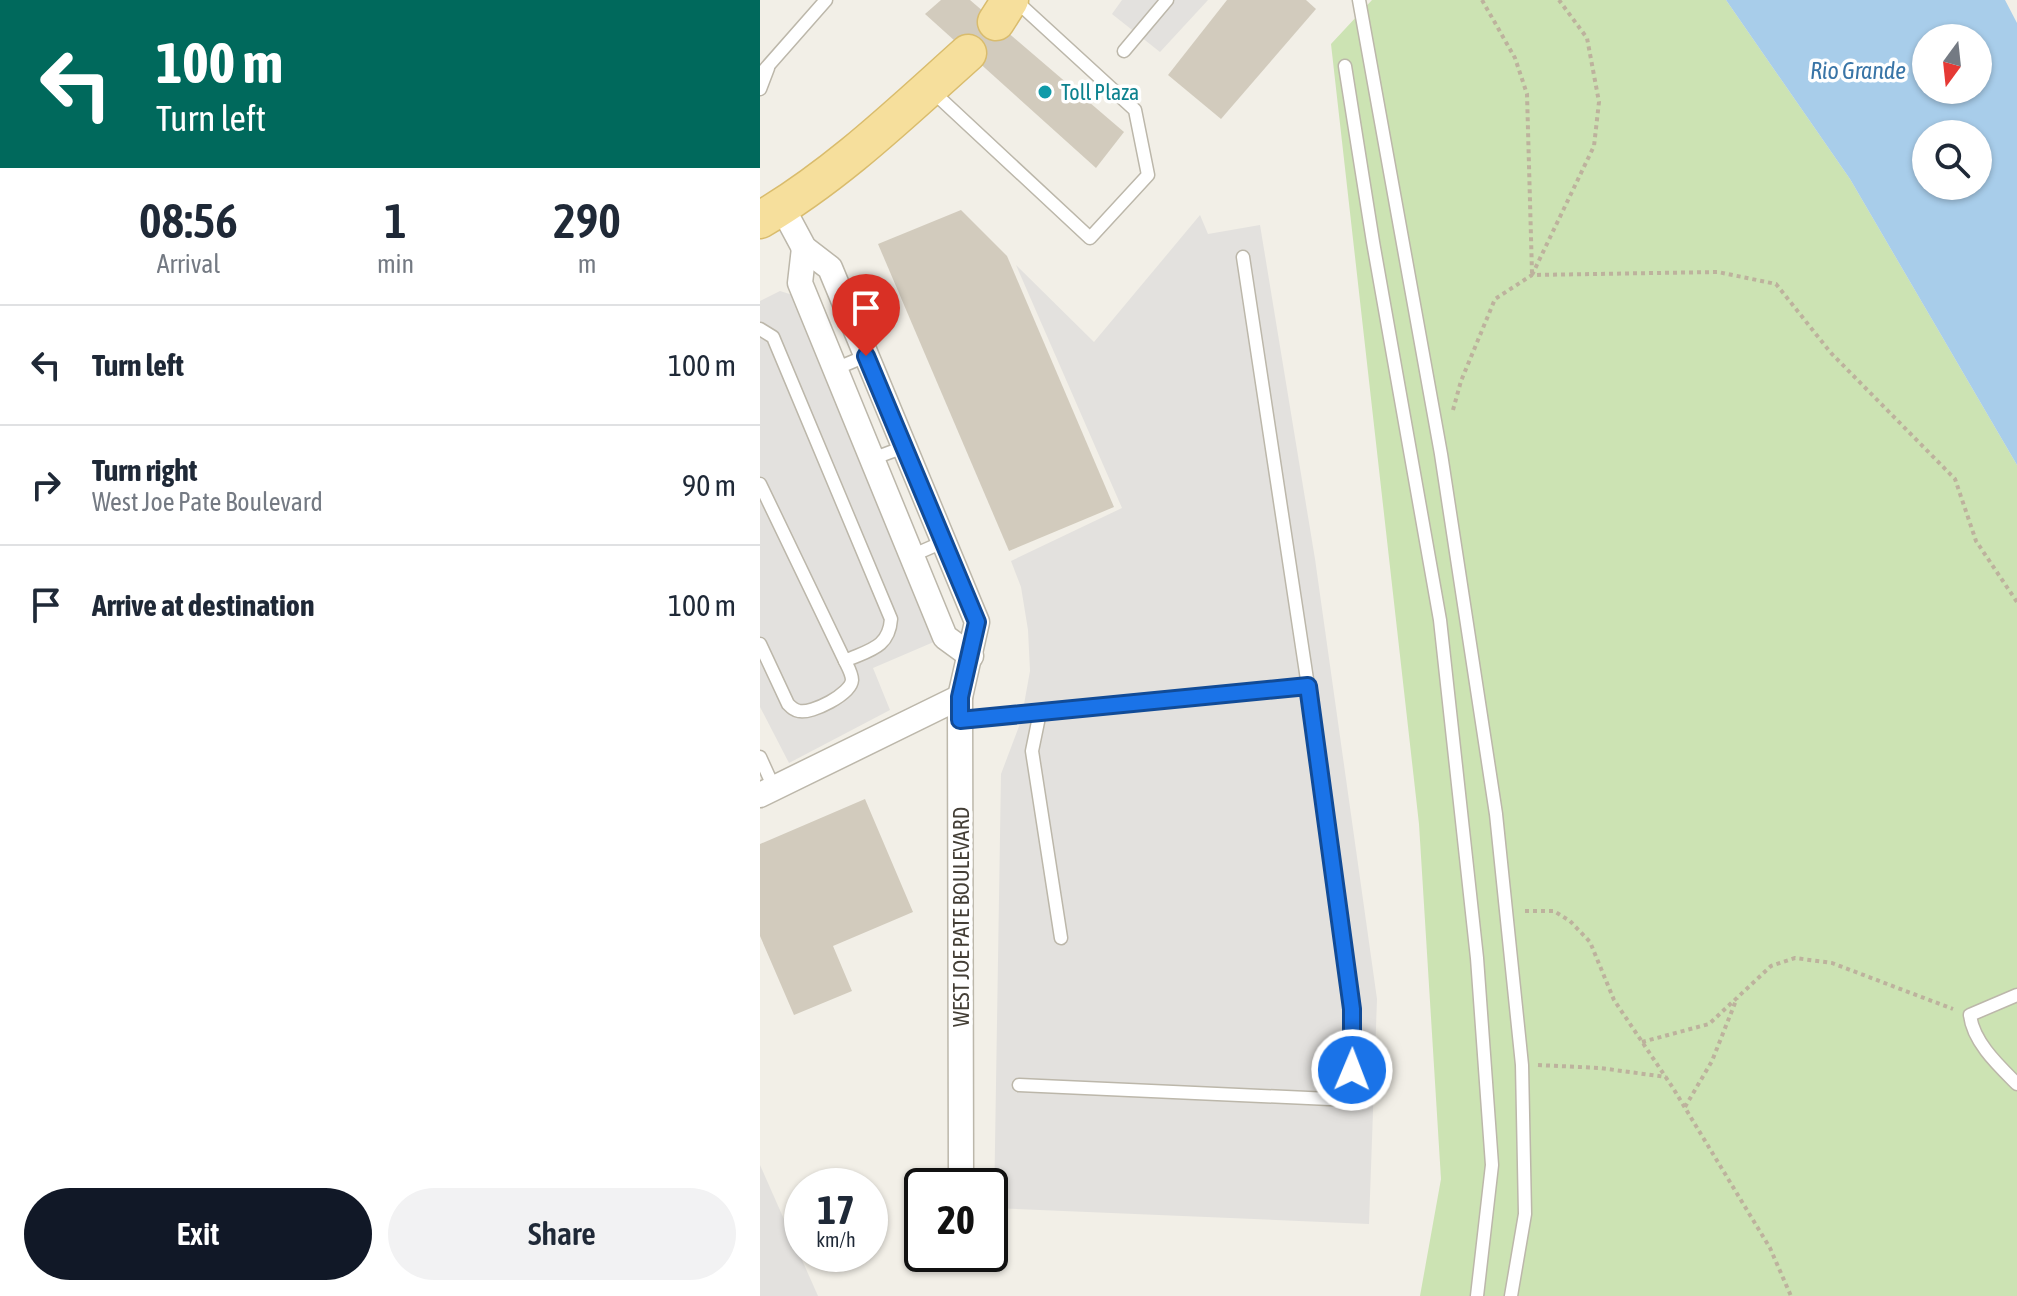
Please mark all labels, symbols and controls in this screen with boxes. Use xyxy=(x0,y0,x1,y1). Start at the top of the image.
north arrow xyxy=(1912,24,1992,104)
map controls xyxy=(1912,24,1992,200)
text: 100 m xyxy=(156,31,283,95)
icon: left xyxy=(24,32,128,136)
water label: Rio Grande xyxy=(1810,57,1906,84)
place label: Toll Plaza xyxy=(1061,79,1139,105)
marker: Toll Plaza xyxy=(1036,83,1054,101)
text: Turn left xyxy=(156,97,266,139)
button: search xyxy=(1912,120,1992,200)
text: 08:56 xyxy=(139,193,238,248)
text: 1 xyxy=(384,193,407,248)
text: 290 xyxy=(553,193,621,248)
text: Arrival xyxy=(157,249,220,279)
text: min xyxy=(377,249,414,279)
text: m xyxy=(578,249,596,279)
pin xyxy=(832,274,900,356)
icon: arrive xyxy=(844,286,888,330)
icon: left xyxy=(24,343,68,387)
text: Turn left xyxy=(92,348,184,382)
text: 100 m xyxy=(668,348,736,382)
text: Turn right xyxy=(92,453,198,487)
icon: right xyxy=(24,463,68,507)
text: 90 m xyxy=(682,468,736,502)
text: West Joe Pate Boulevard xyxy=(92,487,323,517)
icon: arrive xyxy=(24,583,68,627)
text: Arrive at destination xyxy=(92,588,314,622)
text: 100 m xyxy=(668,588,736,622)
street label: WEST JOE PATE BOULEVARD xyxy=(948,807,974,1027)
position arrow xyxy=(1310,1028,1394,1112)
speed limit sign: 20 xyxy=(904,1168,1008,1272)
text: 17 xyxy=(817,1187,855,1232)
button: Exit xyxy=(24,1188,372,1280)
button: Share xyxy=(388,1188,736,1280)
text: km/h xyxy=(816,1228,856,1251)

